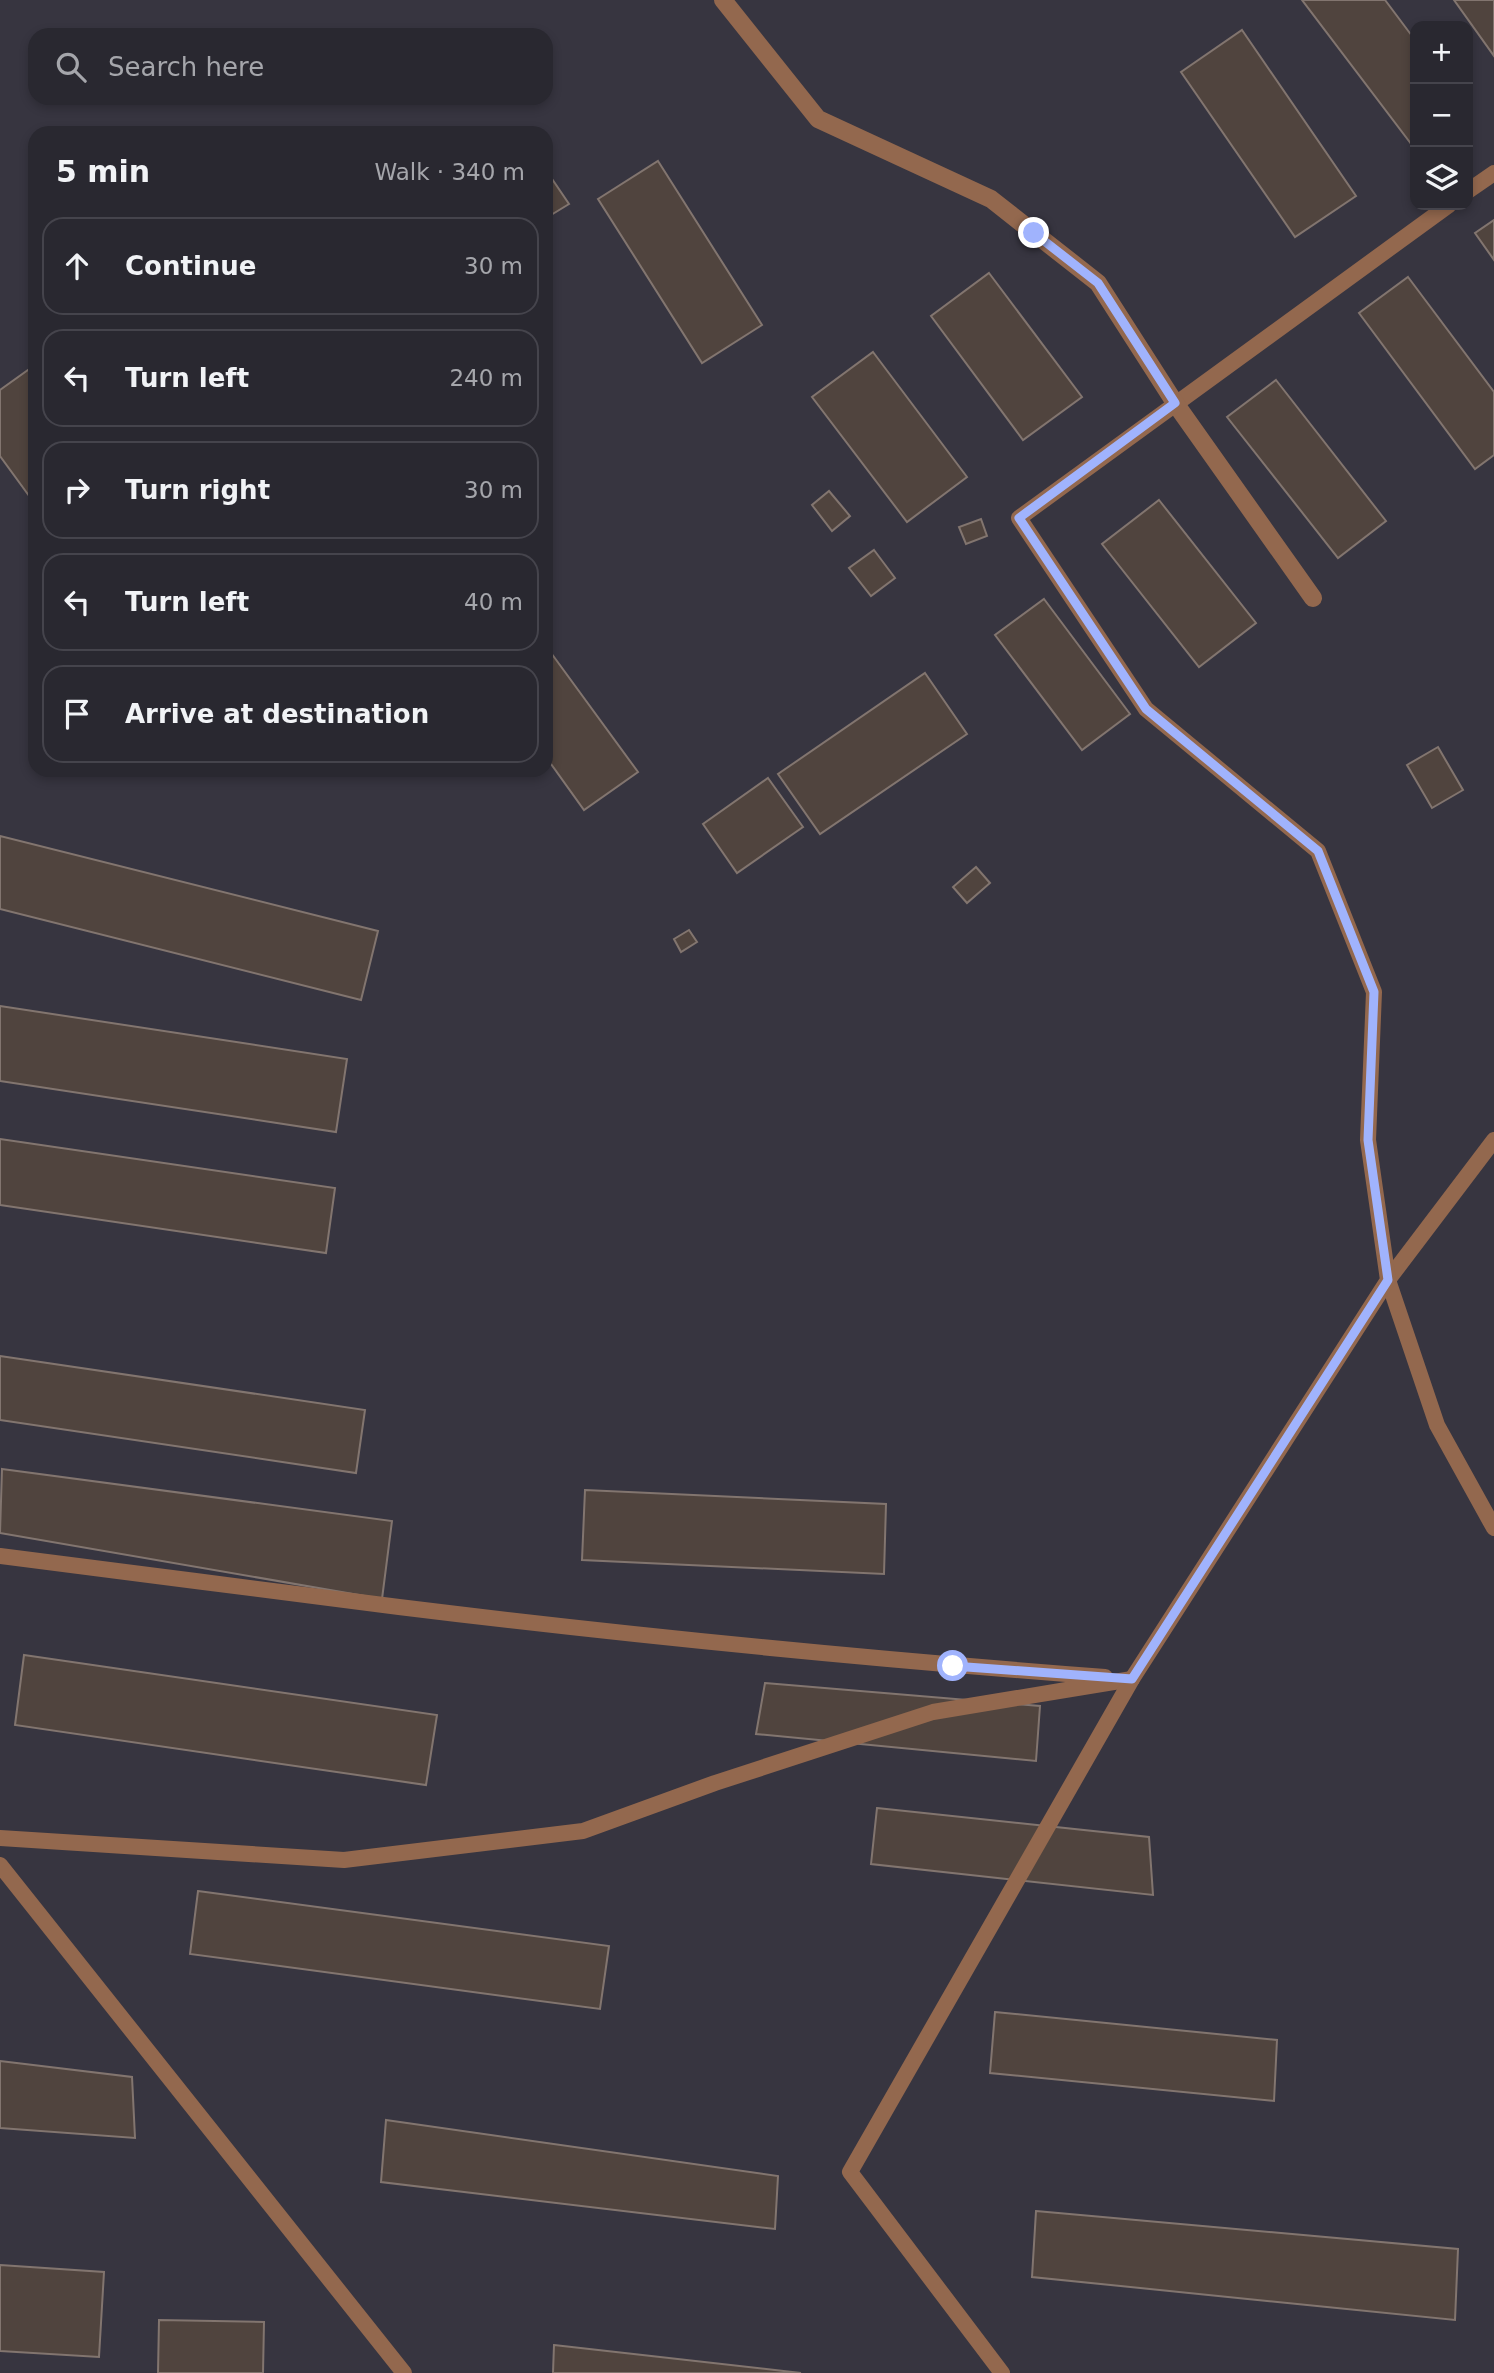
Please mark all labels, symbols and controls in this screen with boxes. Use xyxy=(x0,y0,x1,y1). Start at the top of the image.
map controls xyxy=(1410,21,1473,210)
button: + xyxy=(1410,21,1473,84)
search box xyxy=(28,28,553,105)
icon: search xyxy=(52,48,90,86)
text: Search here xyxy=(108,52,264,82)
button: − xyxy=(1410,84,1473,147)
button: layers xyxy=(1410,147,1473,210)
text: 5 min xyxy=(56,154,150,189)
text: Walk · 340 m xyxy=(374,159,525,185)
route end xyxy=(1018,217,1049,248)
icon: ahead xyxy=(58,247,96,285)
text: Continue xyxy=(125,251,256,281)
text: 30 m xyxy=(464,253,523,279)
icon: left xyxy=(58,359,96,397)
text: Turn left xyxy=(125,363,249,393)
text: 240 m xyxy=(449,365,523,391)
icon: right xyxy=(58,471,96,509)
text: Turn right xyxy=(125,475,270,505)
text: 30 m xyxy=(464,477,523,503)
icon: left xyxy=(58,583,96,621)
text: Turn left xyxy=(125,587,249,617)
text: 40 m xyxy=(464,589,523,615)
icon: arrive xyxy=(58,695,96,733)
text: Arrive at destination xyxy=(125,699,429,729)
route start xyxy=(937,1650,968,1681)

